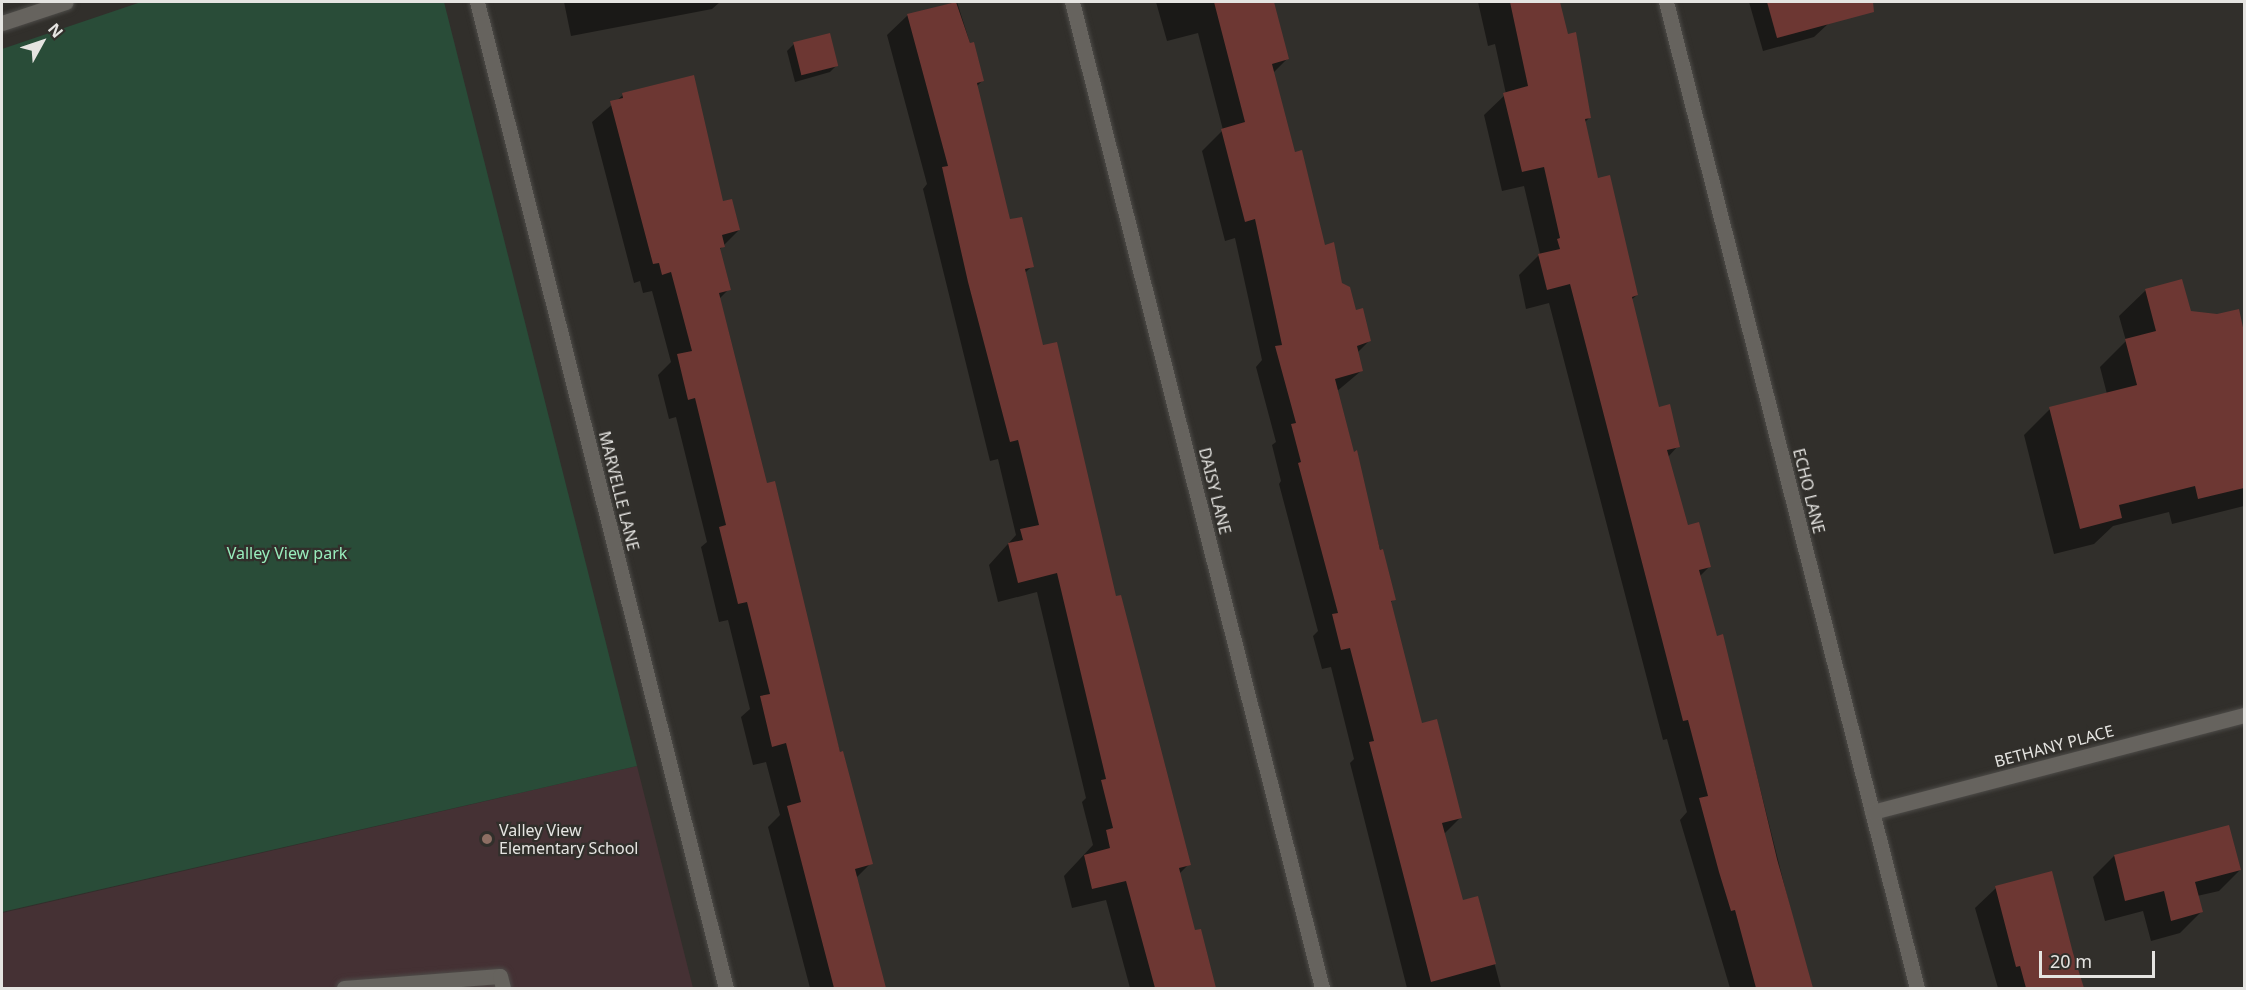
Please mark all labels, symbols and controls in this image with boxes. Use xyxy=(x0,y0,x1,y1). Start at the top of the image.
north arrow xyxy=(12,12,72,72)
text: N xyxy=(43,18,68,42)
street label: MARVELLE LANE xyxy=(595,429,643,553)
street label: DAISY LANE xyxy=(1195,446,1235,536)
street label: ECHO LANE xyxy=(1789,446,1829,536)
park label: Valley View park xyxy=(227,543,347,563)
street label: BETHANY PLACE xyxy=(1992,721,2116,771)
place label: Valley View Elementary School xyxy=(499,820,638,858)
marker: Valley View Elementary School xyxy=(480,832,494,846)
scale bar xyxy=(2042,939,2158,977)
text: 20 m xyxy=(2050,949,2092,973)

